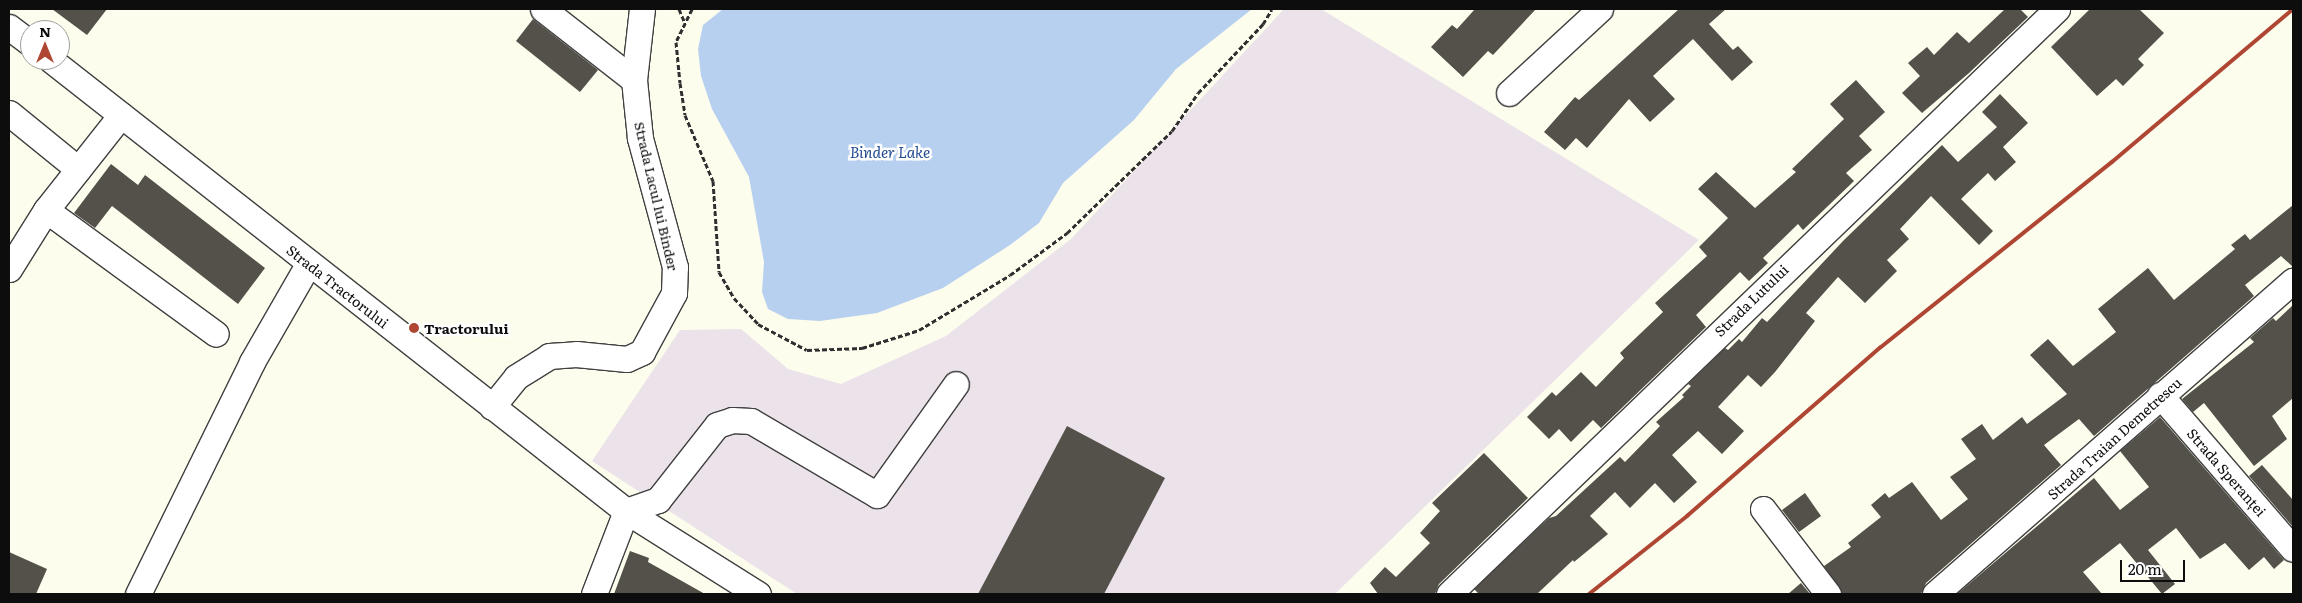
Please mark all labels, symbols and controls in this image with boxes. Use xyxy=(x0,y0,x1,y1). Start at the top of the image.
north arrow xyxy=(20,20,70,70)
text: N xyxy=(39,21,51,41)
street label: Strada Lacul lui Binder xyxy=(632,120,682,272)
water label: Binder Lake xyxy=(850,143,930,161)
street label: Strada Tractorului xyxy=(284,241,392,331)
street label: Strada Lutului xyxy=(1711,261,1791,339)
place label: Tractorului xyxy=(424,320,509,336)
marker: Tractorului xyxy=(408,322,420,334)
street label: Strada Traian Demetrescu xyxy=(2044,373,2184,503)
street label: Strada Speranței xyxy=(2184,425,2270,519)
scale bar xyxy=(2122,550,2187,582)
text: 20 m xyxy=(2128,557,2162,580)

